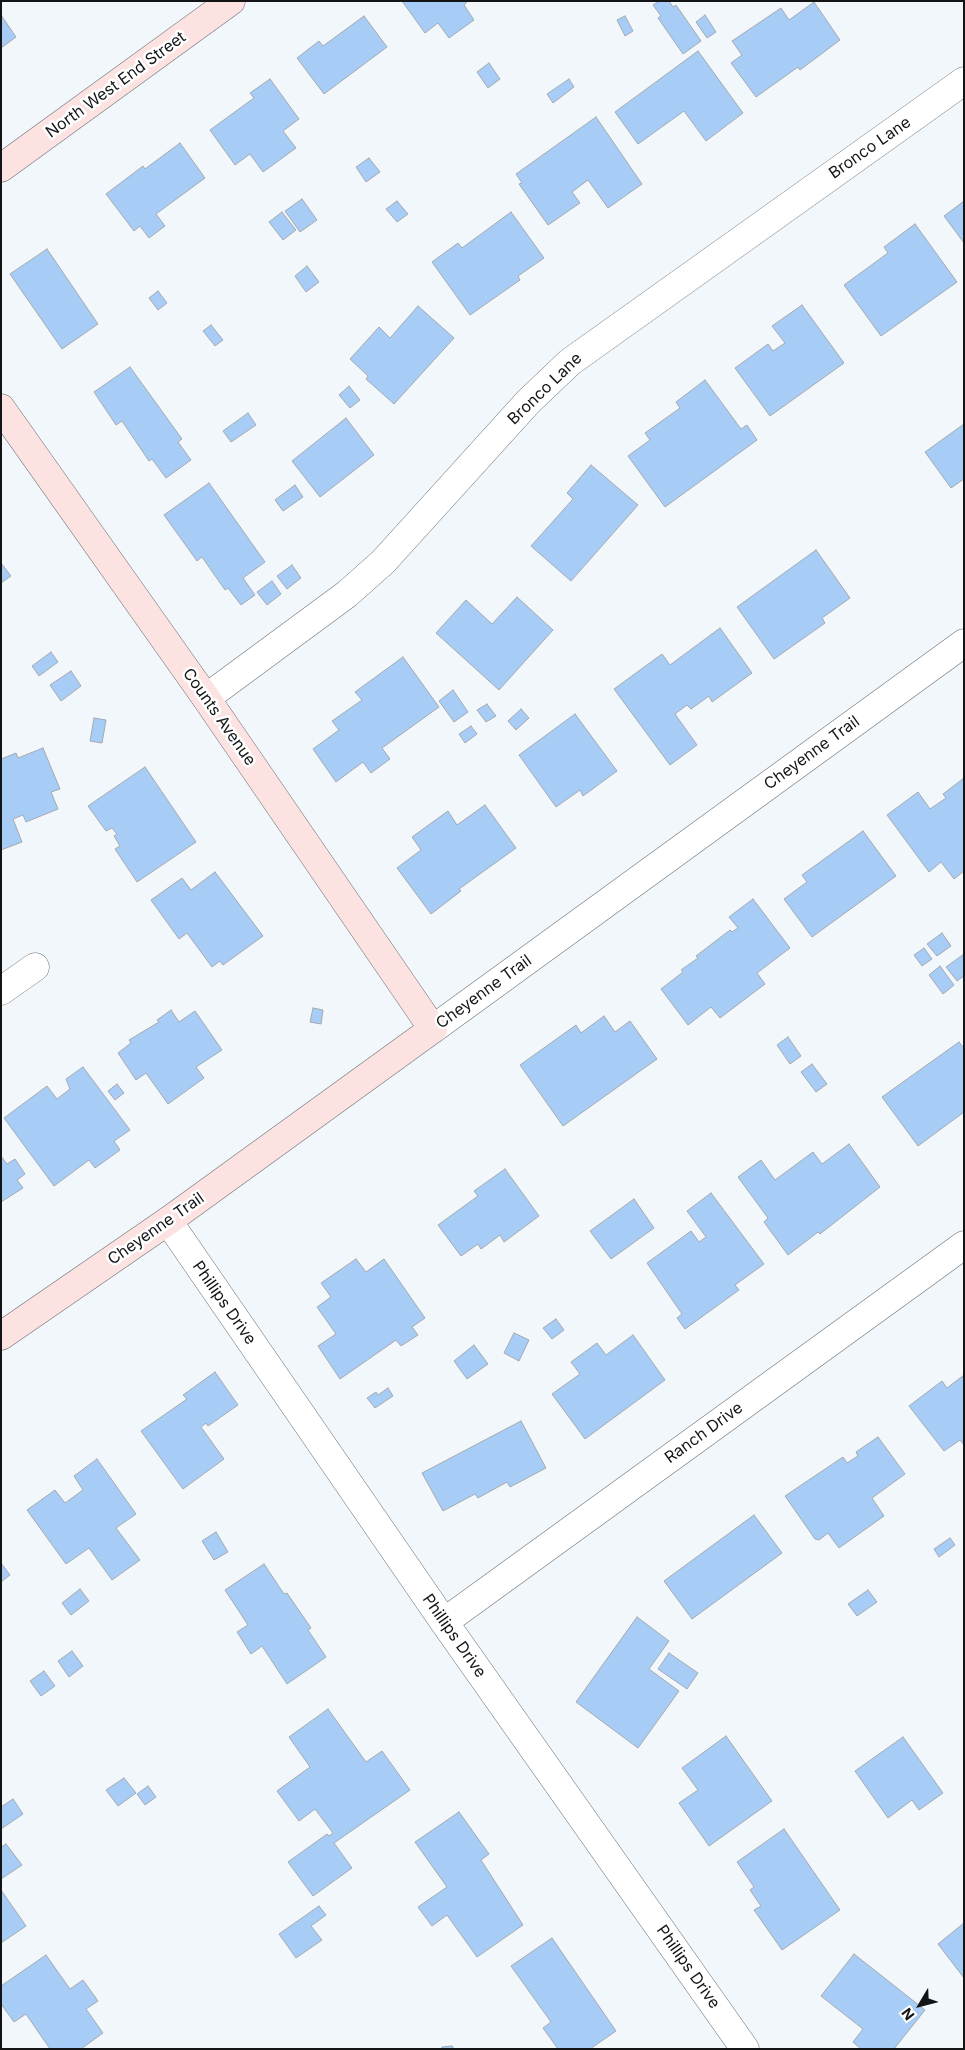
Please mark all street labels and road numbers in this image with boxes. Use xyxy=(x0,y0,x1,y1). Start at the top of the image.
street label: North West End Street xyxy=(42,28,190,142)
street label: Bronco Lane xyxy=(825,113,915,183)
street label: Bronco Lane xyxy=(504,349,586,429)
street label: Counts Avenue xyxy=(178,665,260,769)
street label: Cheyenne Trail xyxy=(761,712,863,794)
street label: Cheyenne Trail xyxy=(433,951,535,1033)
street label: Cheyenne Trail xyxy=(104,1189,208,1269)
street label: Phillips Drive xyxy=(188,1258,260,1348)
street label: Ranch Drive xyxy=(661,1398,747,1468)
street label: Phillips Drive xyxy=(418,1591,490,1681)
street label: Phillips Drive xyxy=(652,1922,724,2012)

